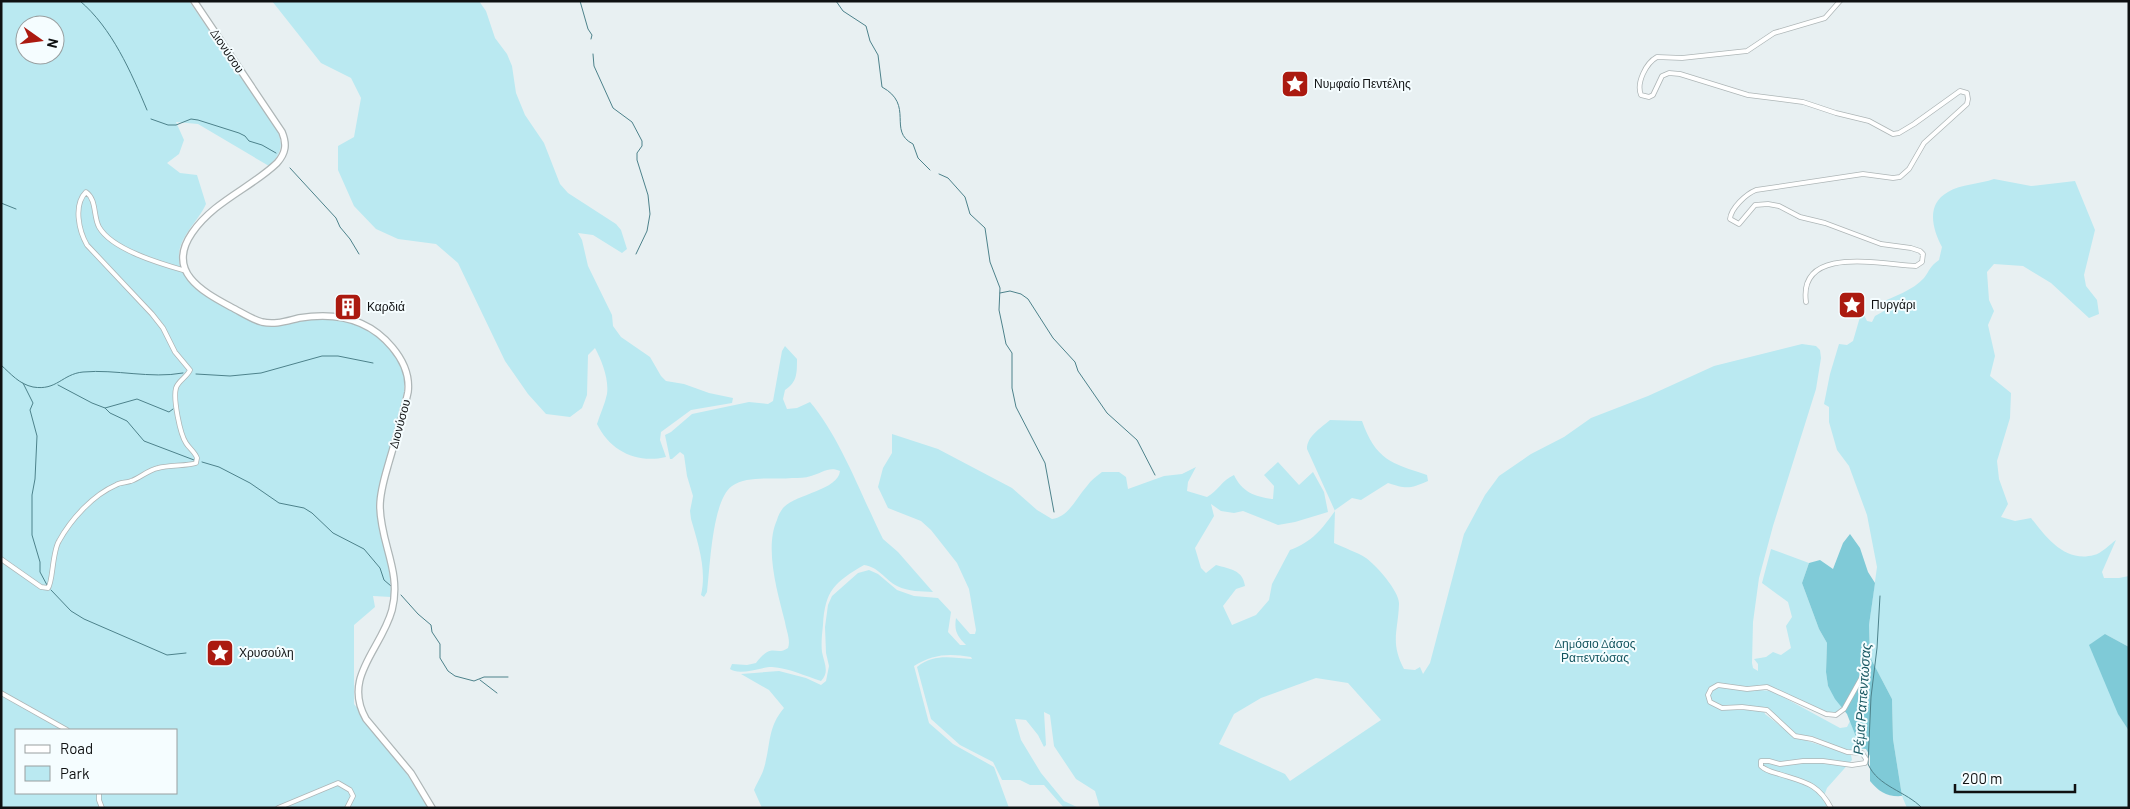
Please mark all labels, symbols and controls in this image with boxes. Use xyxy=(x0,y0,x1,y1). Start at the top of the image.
north arrow xyxy=(15,15,65,65)
street label: Διονύσου xyxy=(208,26,248,75)
text: N xyxy=(44,37,62,50)
place icon: Νυμφαίο Πεντέλης xyxy=(1280,69,1310,99)
place label: Νυμφαίο Πεντέλης xyxy=(1314,76,1411,91)
place icon: Πυργάρι xyxy=(1837,290,1867,320)
building icon: Καρδιά xyxy=(333,292,363,322)
place label: Πυργάρι xyxy=(1871,297,1916,312)
place label: Καρδιά xyxy=(367,299,405,314)
street label: Διονύσου xyxy=(386,398,412,450)
park label: Δημόσιο Δάσος Ραπεντώσας xyxy=(1554,636,1636,665)
place icon: Χρυσούλη xyxy=(205,638,235,668)
water label: Ρέμα Ραπεντώσας xyxy=(1849,642,1874,755)
place label: Χρυσούλη xyxy=(239,645,294,660)
legend xyxy=(15,729,178,794)
text: Road xyxy=(60,739,93,757)
scale bar xyxy=(1955,762,2075,794)
text: Park xyxy=(60,764,90,782)
text: 200 m xyxy=(1962,769,2002,787)

